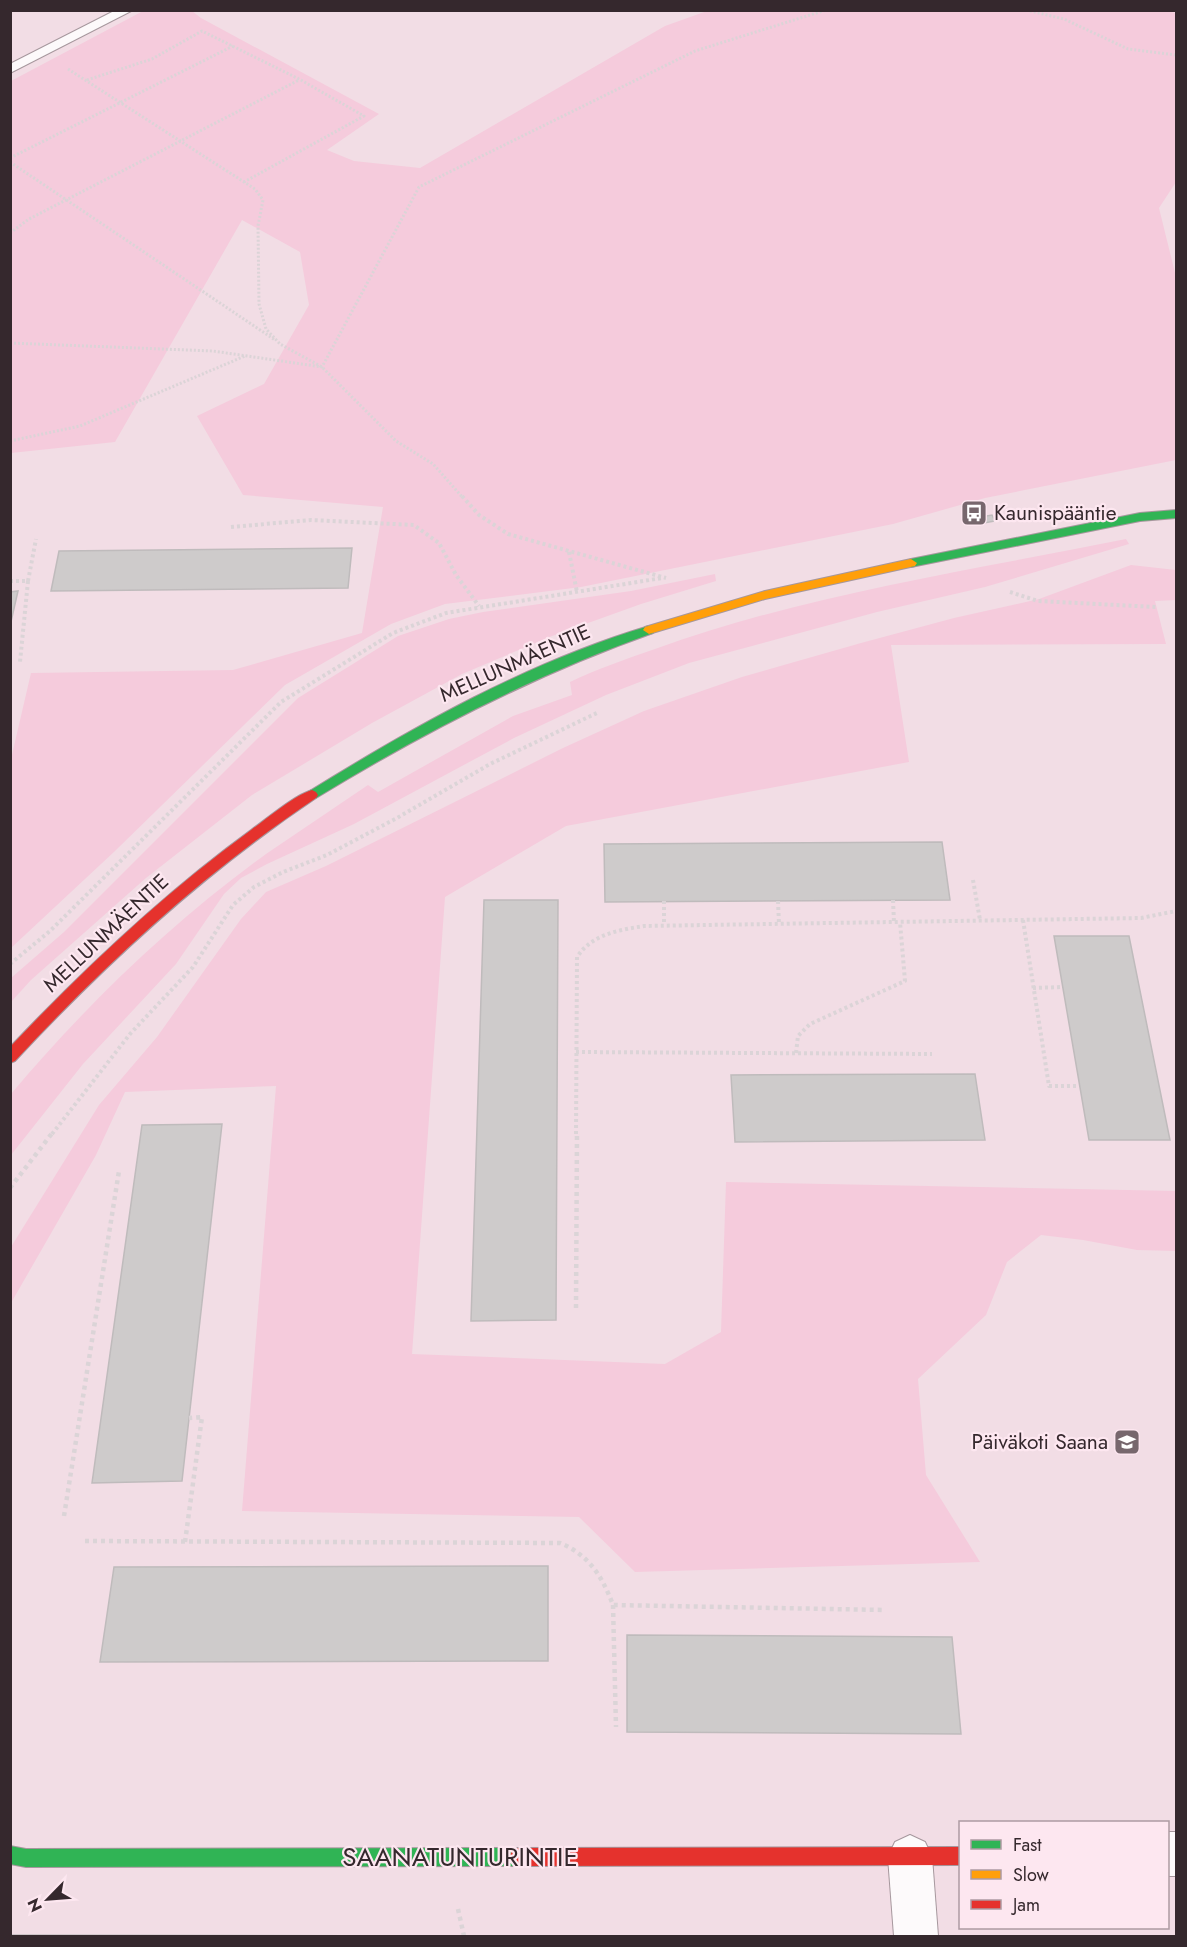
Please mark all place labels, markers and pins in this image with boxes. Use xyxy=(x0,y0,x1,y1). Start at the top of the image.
bus stop icon: Kaunispääntie xyxy=(959,498,989,528)
place label: Kaunispääntie xyxy=(994,498,1117,528)
place label: Päiväkoti Saana xyxy=(971,1427,1108,1457)
school or university icon: Päiväkoti Saana xyxy=(1112,1427,1142,1457)

